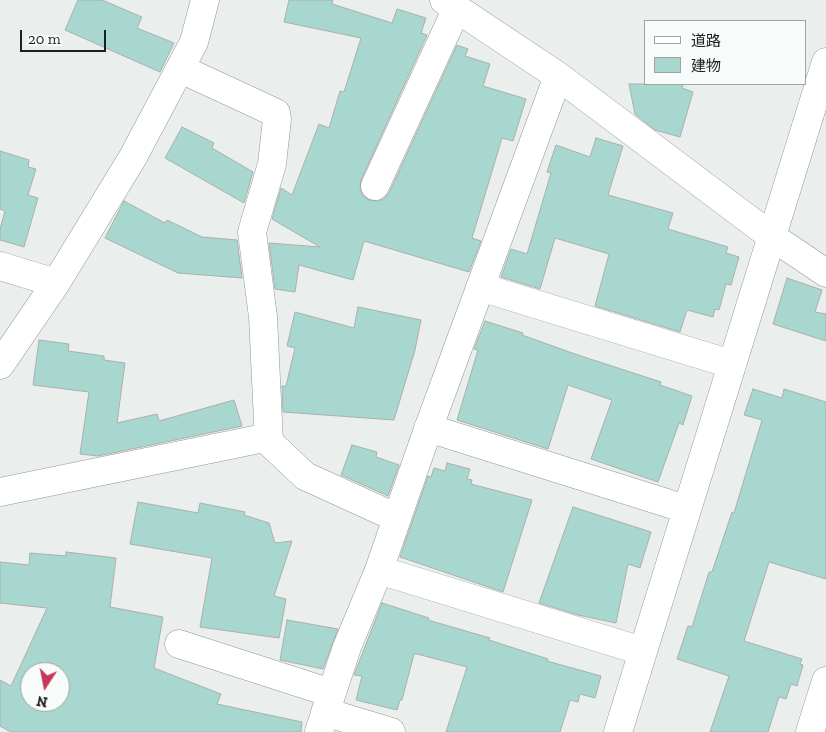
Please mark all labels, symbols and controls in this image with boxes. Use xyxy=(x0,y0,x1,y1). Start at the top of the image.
scale bar xyxy=(22,20,109,52)
legend xyxy=(644,20,806,85)
text: 20 m xyxy=(28,30,61,48)
text: 道路 xyxy=(691,32,721,50)
text: 建物 xyxy=(691,57,721,75)
north arrow xyxy=(20,662,70,712)
text: N xyxy=(35,692,49,711)

